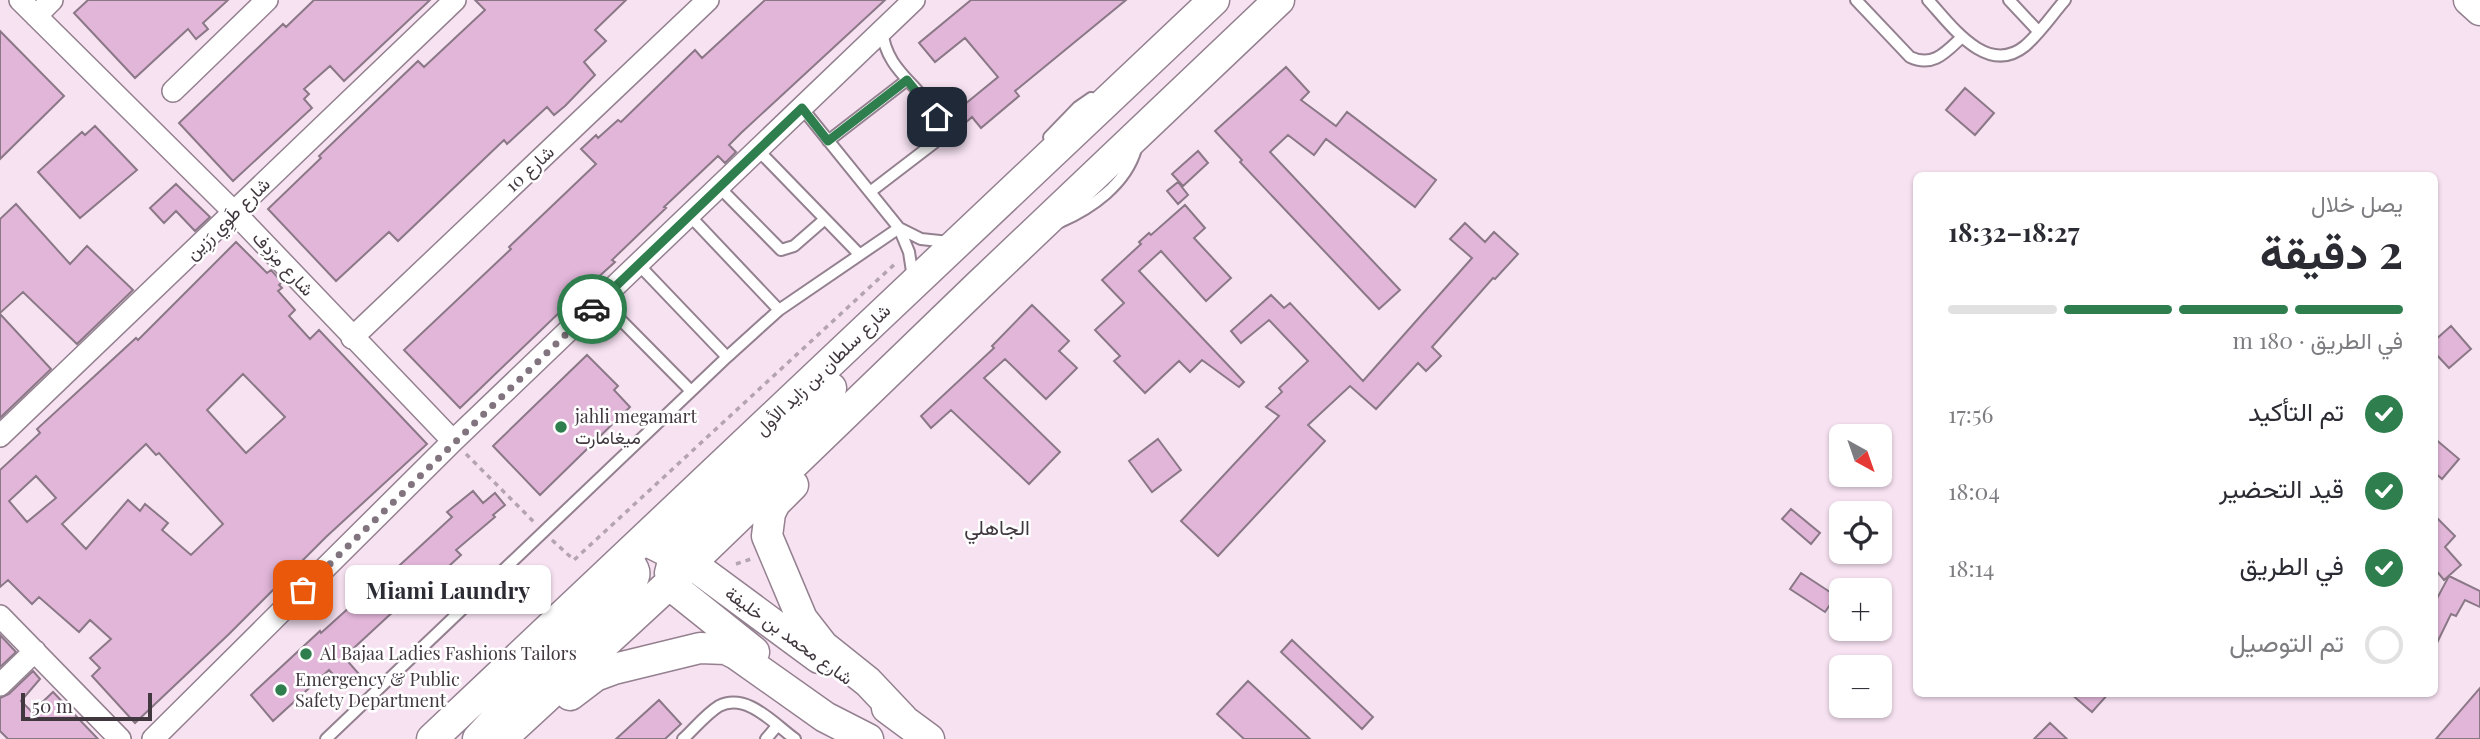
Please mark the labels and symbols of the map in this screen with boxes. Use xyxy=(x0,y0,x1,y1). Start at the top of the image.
pin xyxy=(907,87,967,147)
street label: شارع 10 xyxy=(500,140,559,198)
street label: شارع طَوِي رَزِين xyxy=(180,172,278,268)
street label: شارع مِرْدِف xyxy=(247,226,320,301)
courier xyxy=(557,274,627,344)
street label: شارع سلطان بن زايد الأول xyxy=(749,298,896,441)
place label: jahli megamart ميغامارت xyxy=(574,404,698,449)
marker: jahli megamart ميغامارت xyxy=(553,419,569,435)
north arrow xyxy=(1829,424,1892,486)
district label: الجاهلي xyxy=(964,512,1030,545)
pin xyxy=(273,560,333,620)
callout: Miami Laundry xyxy=(345,566,552,614)
street label: شارع محمد بن خليفة xyxy=(720,581,858,690)
place label: Al Bajaa Ladies Fashions Tailors xyxy=(319,641,577,665)
marker: Al Bajaa Ladies Fashions Tailors xyxy=(298,646,314,662)
place label: Emergency & Public Safety Department xyxy=(295,667,460,712)
marker: Emergency & Public Safety Department xyxy=(273,682,289,698)
scale bar xyxy=(21,690,152,722)

